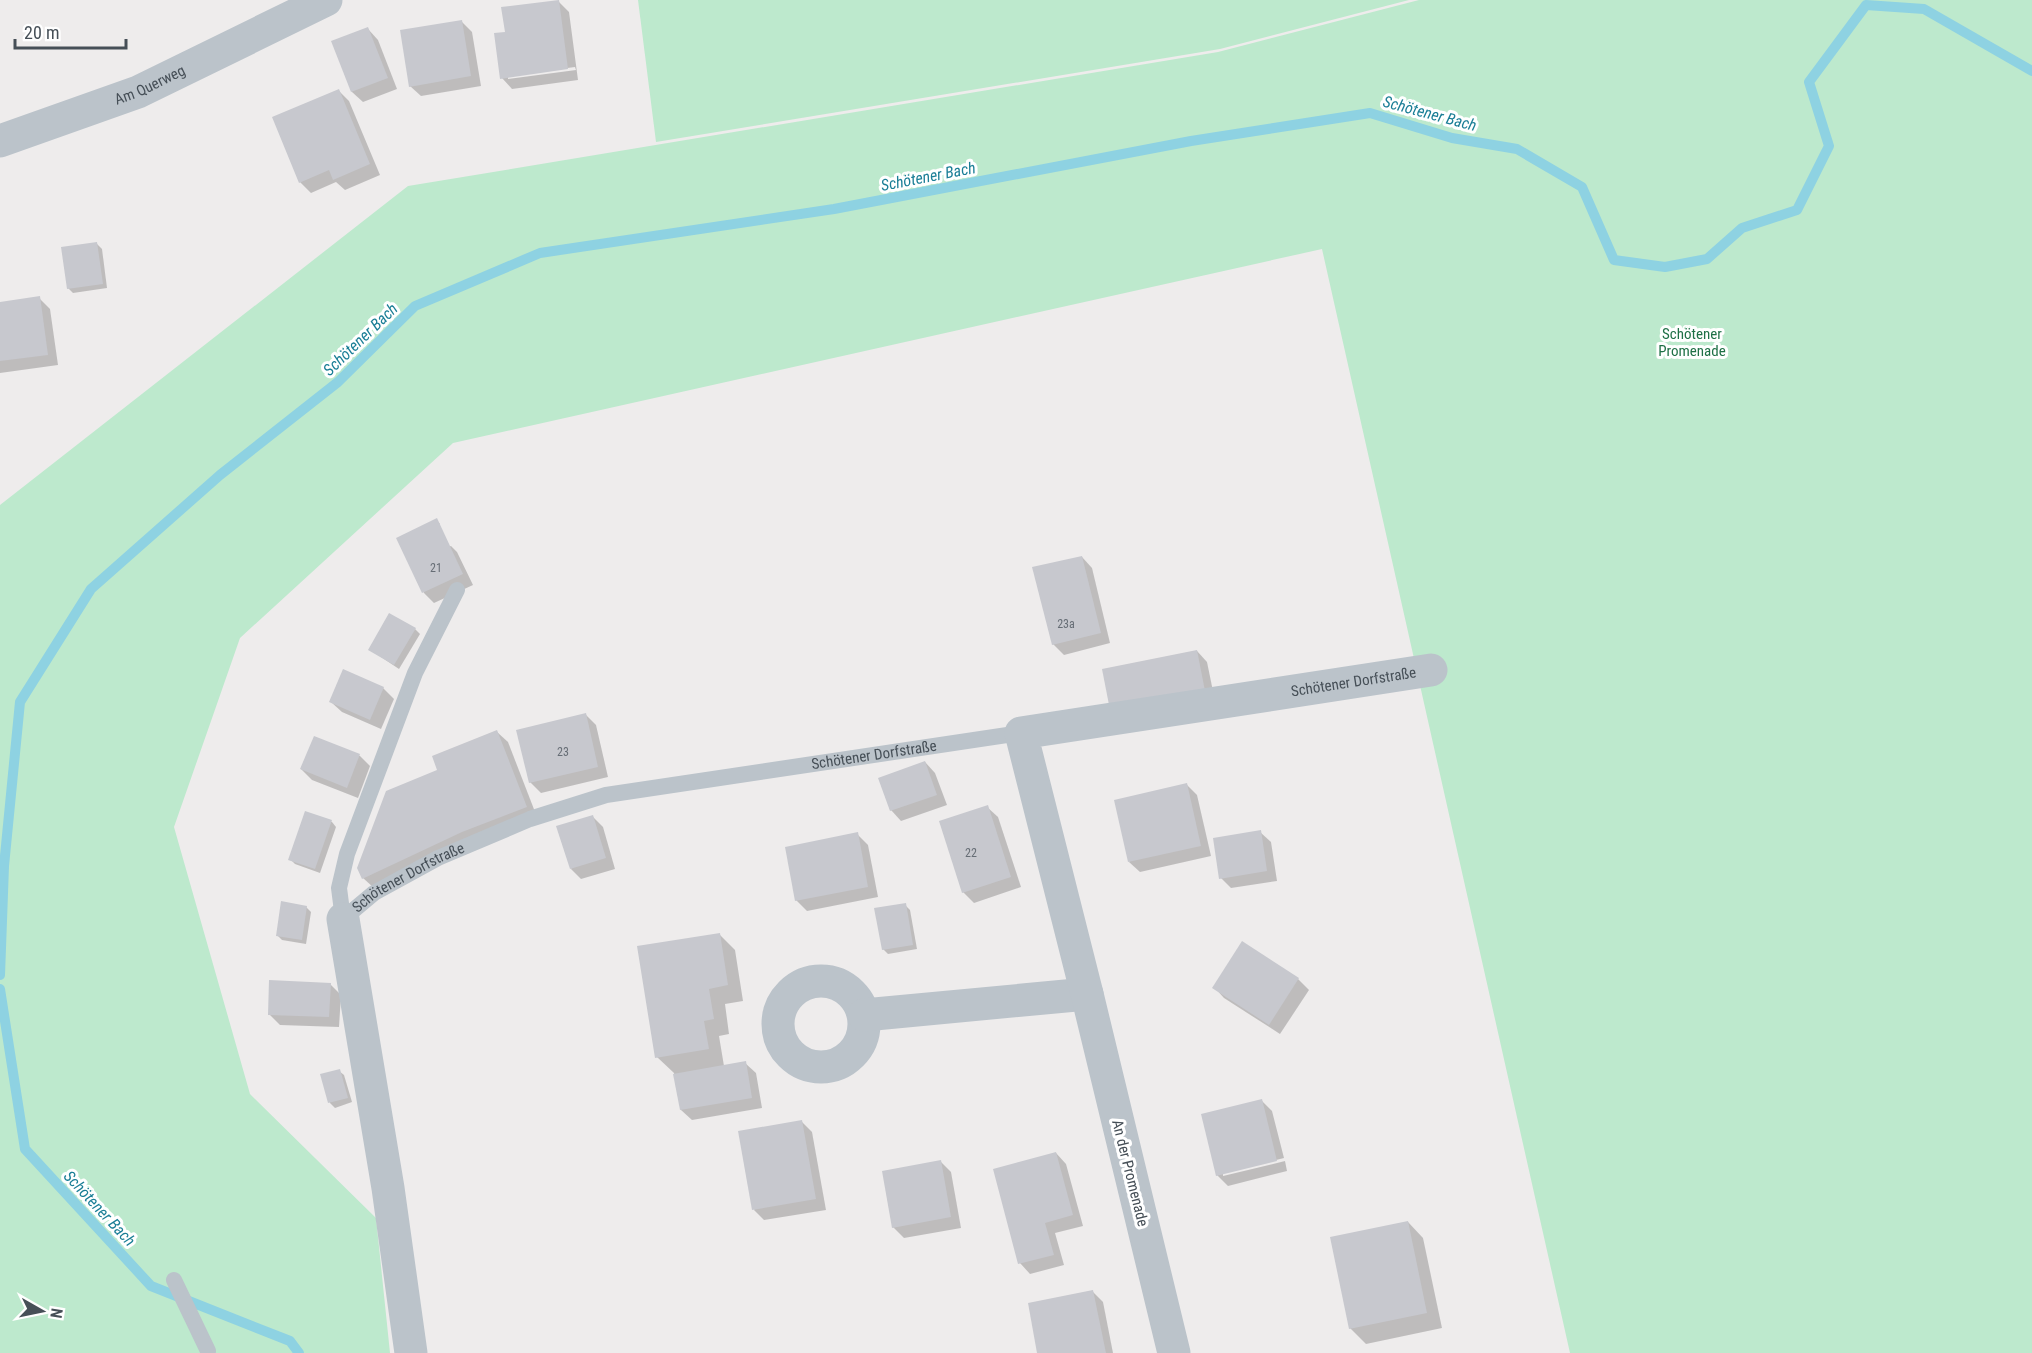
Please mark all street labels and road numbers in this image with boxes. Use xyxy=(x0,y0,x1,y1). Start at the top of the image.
street label: Am Querweg xyxy=(112,61,188,109)
street label: Schötener Dorfstraße xyxy=(1290,663,1417,700)
street label: Schötener Dorfstraße xyxy=(810,737,938,773)
street label: Schötener Dorfstraße xyxy=(349,839,467,916)
street label: An der Promenade xyxy=(1108,1118,1152,1228)

